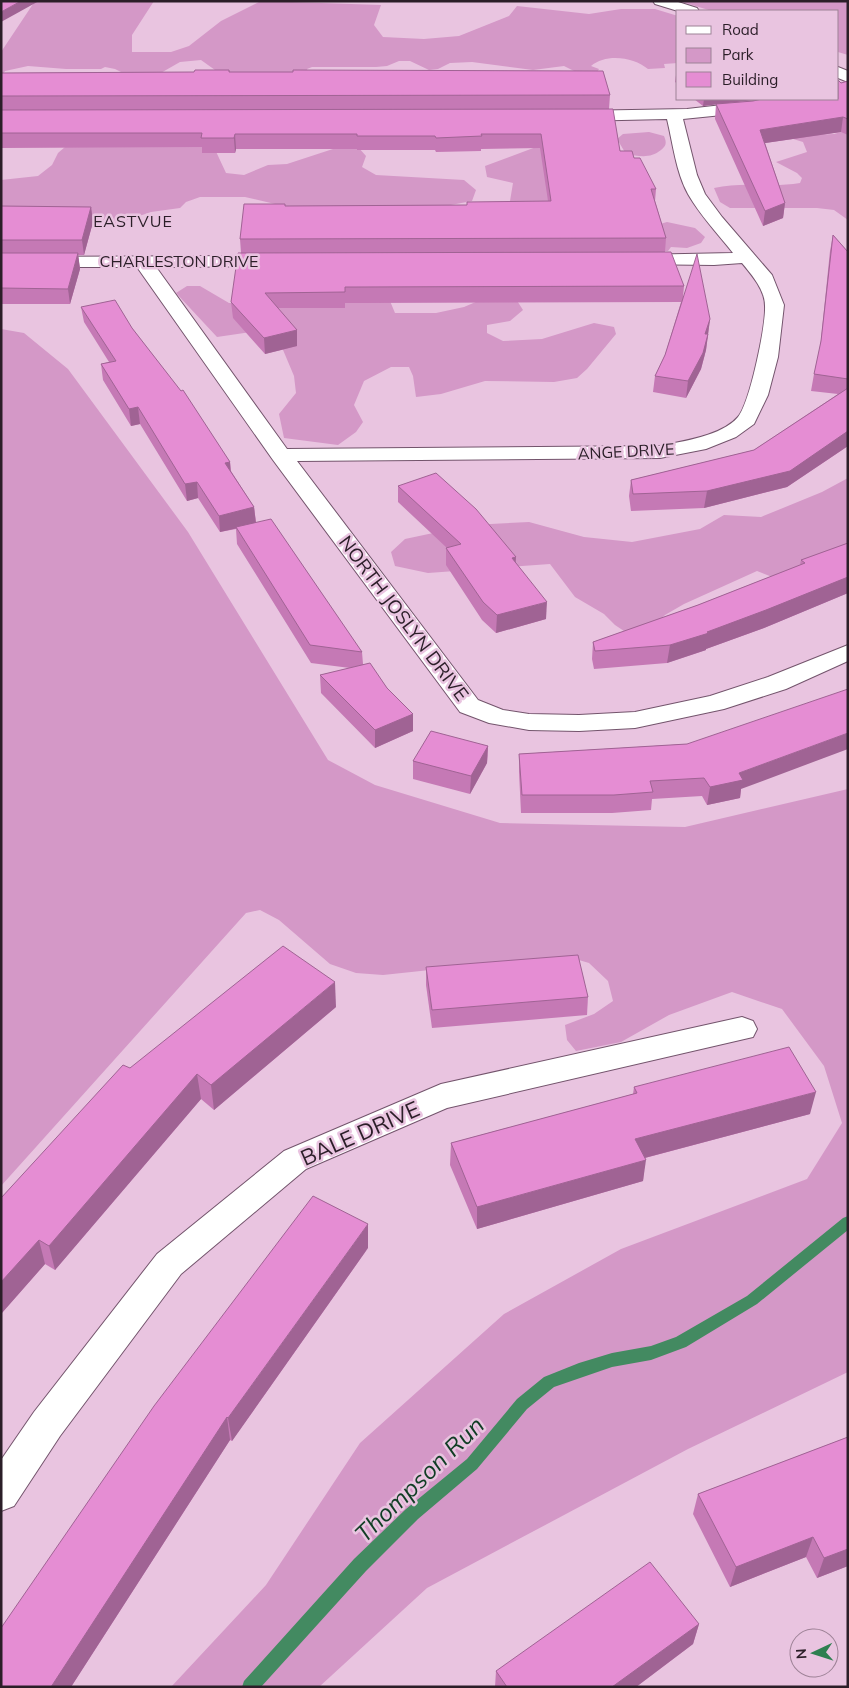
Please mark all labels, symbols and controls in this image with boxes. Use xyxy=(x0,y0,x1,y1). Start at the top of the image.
legend xyxy=(676,10,839,100)
text: Road xyxy=(722,20,759,39)
text: Park xyxy=(722,45,754,64)
text: Building xyxy=(722,70,778,89)
district label: EASTVUE xyxy=(93,211,173,231)
street label: CHARLESTON DRIVE xyxy=(100,251,258,271)
street label: ANGE DRIVE xyxy=(577,438,675,464)
street label: NORTH JOSLYN DRIVE xyxy=(334,530,474,706)
street label: BALE DRIVE xyxy=(296,1094,424,1172)
water label: Thompson Run xyxy=(348,1410,490,1548)
north arrow xyxy=(789,1628,839,1678)
text: N xyxy=(792,1648,810,1660)

